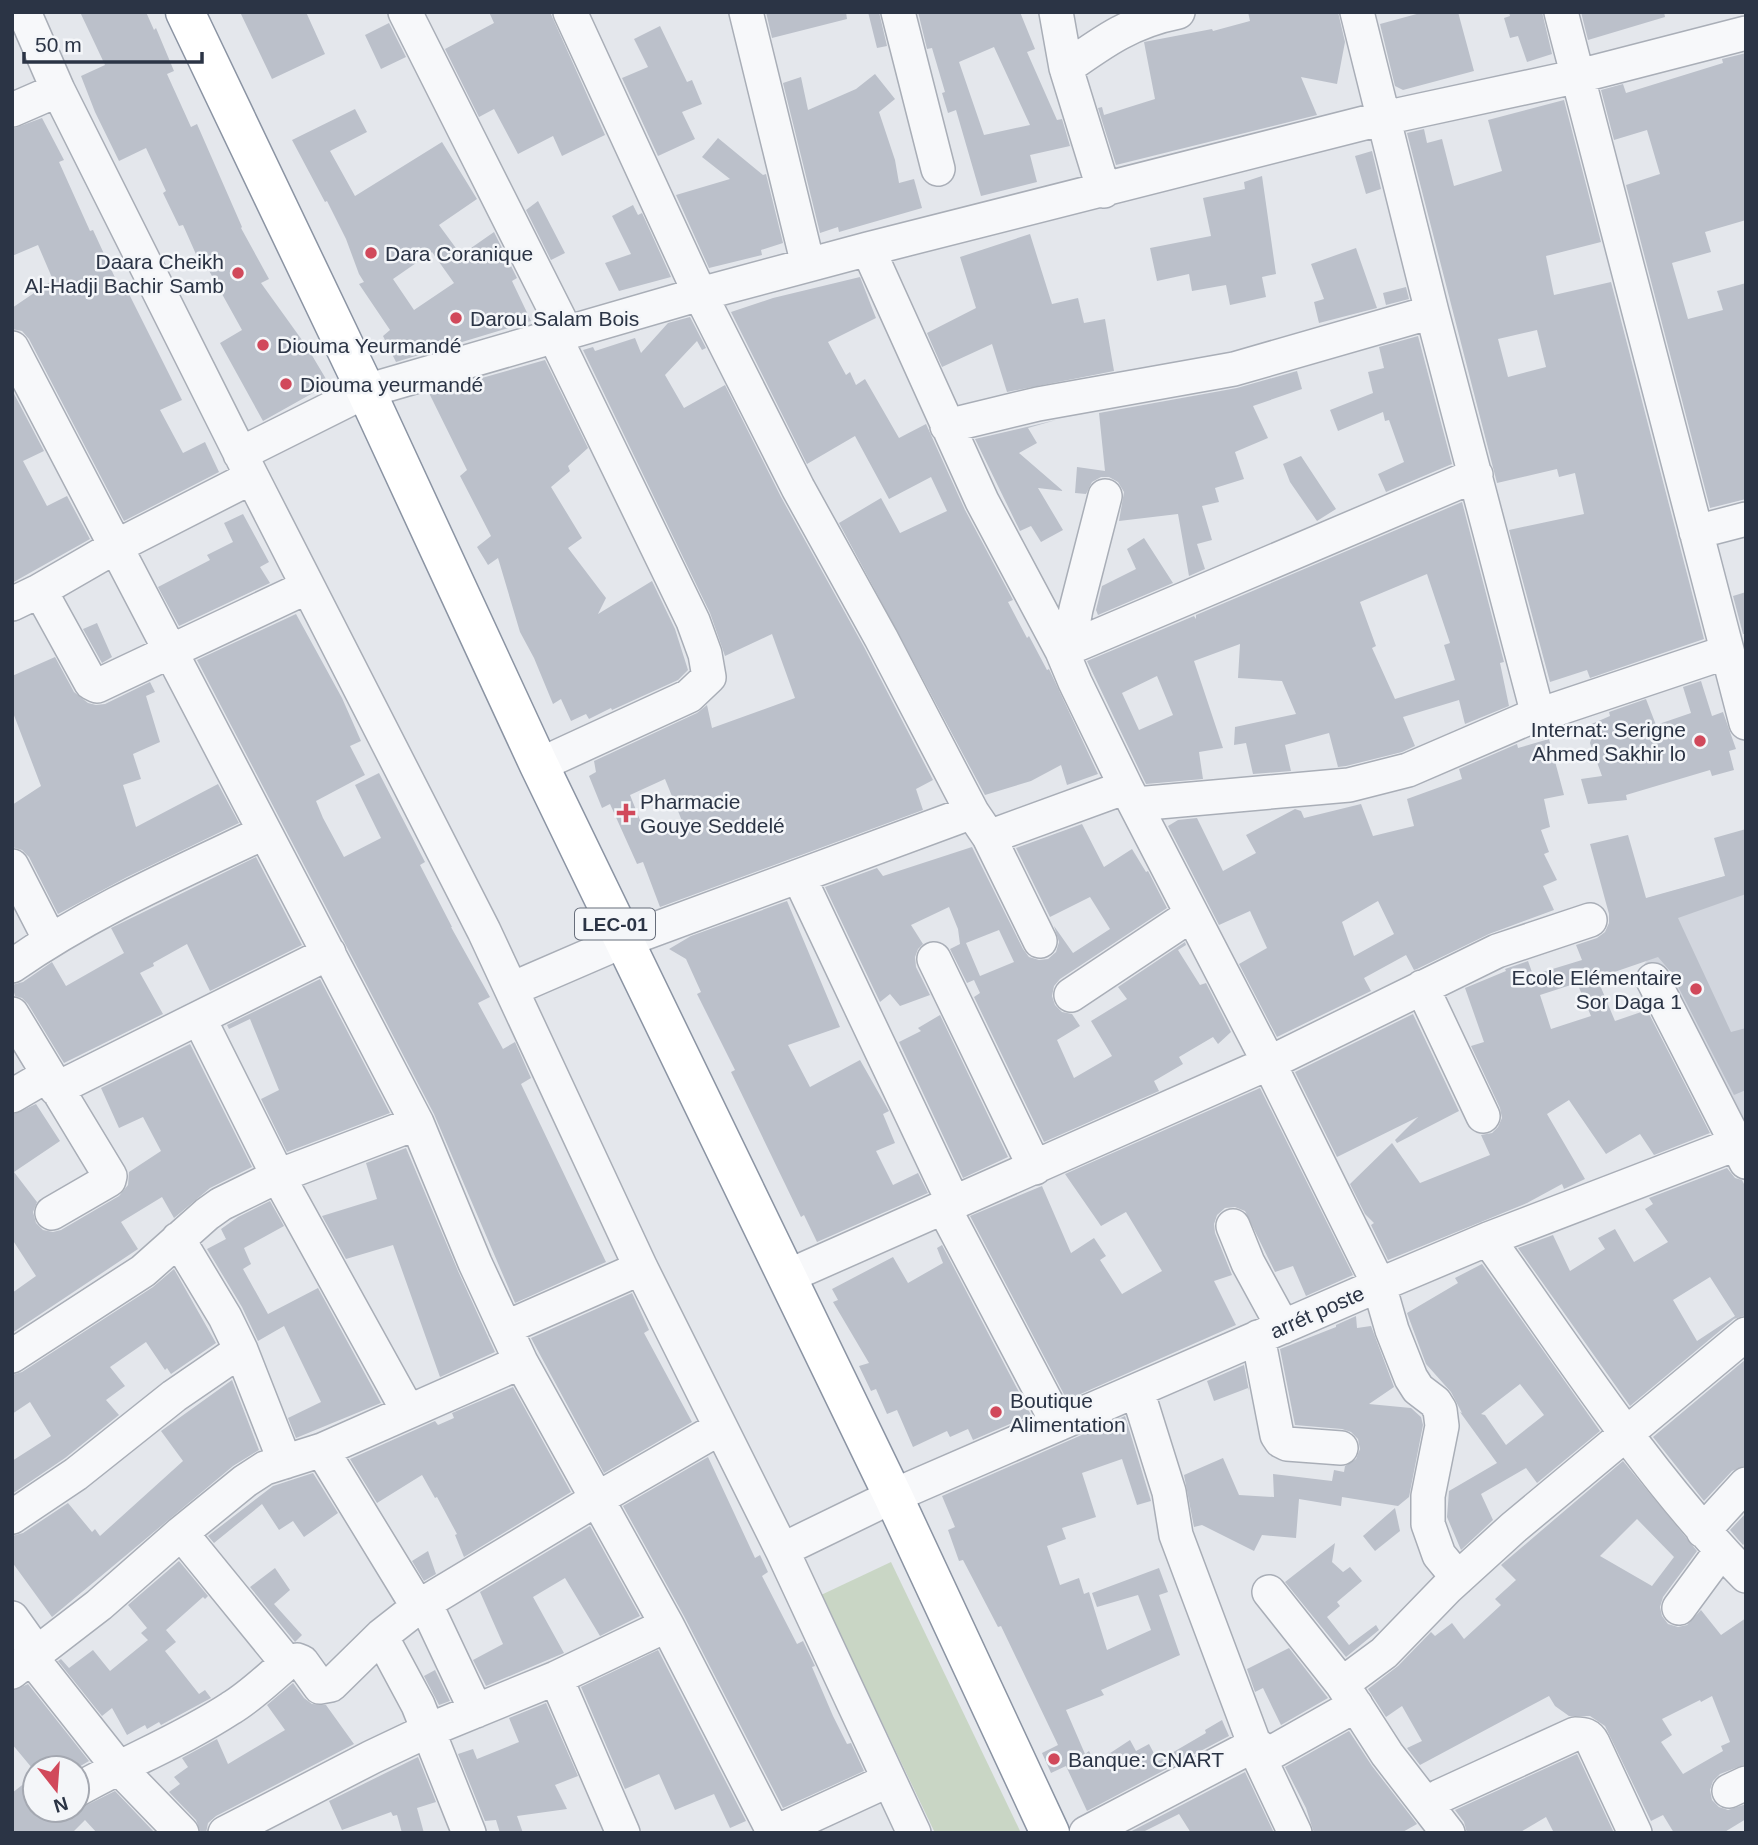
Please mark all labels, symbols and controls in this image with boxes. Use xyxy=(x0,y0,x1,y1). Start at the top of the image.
scale bar xyxy=(24,21,203,65)
text: 50 m xyxy=(35,33,82,56)
place label: Dara Coranique xyxy=(385,242,533,265)
marker: Dara Coranique xyxy=(363,245,379,261)
place label: Daara Cheikh Al-Hadji Bachir Samb xyxy=(24,250,224,297)
marker: Daara Cheikh Al-Hadji Bachir Samb xyxy=(230,265,246,281)
place label: Darou Salam Bois xyxy=(470,307,639,330)
marker: Darou Salam Bois xyxy=(448,310,464,326)
place label: Diouma Yeurmandé xyxy=(277,334,461,357)
marker: Diouma Yeurmandé xyxy=(255,337,271,353)
place label: Diouma yeurmandé xyxy=(300,373,483,396)
marker: Diouma yeurmandé xyxy=(278,376,294,392)
place label: Internat: Serigne Ahmed Sakhir lo xyxy=(1531,718,1686,765)
marker: Internat: Serigne Ahmed Sakhir lo xyxy=(1692,733,1708,749)
place label: Pharmacie Gouye Seddelé xyxy=(640,790,785,837)
marker: Pharmacie Gouye Seddelé xyxy=(618,805,634,821)
road number: LEC-01 xyxy=(575,908,655,940)
place label: Ecole Elémentaire Sor Daga 1 xyxy=(1512,966,1682,1013)
marker: Ecole Elémentaire Sor Daga 1 xyxy=(1688,981,1704,997)
street label: arrét poste xyxy=(1266,1281,1368,1343)
place label: Boutique Alimentation xyxy=(1010,1389,1126,1436)
marker: Boutique Alimentation xyxy=(988,1404,1004,1420)
place label: Banque: CNART xyxy=(1068,1748,1224,1771)
marker: Banque: CNART xyxy=(1046,1751,1062,1767)
north arrow xyxy=(21,1754,91,1824)
text: N xyxy=(51,1793,70,1817)

